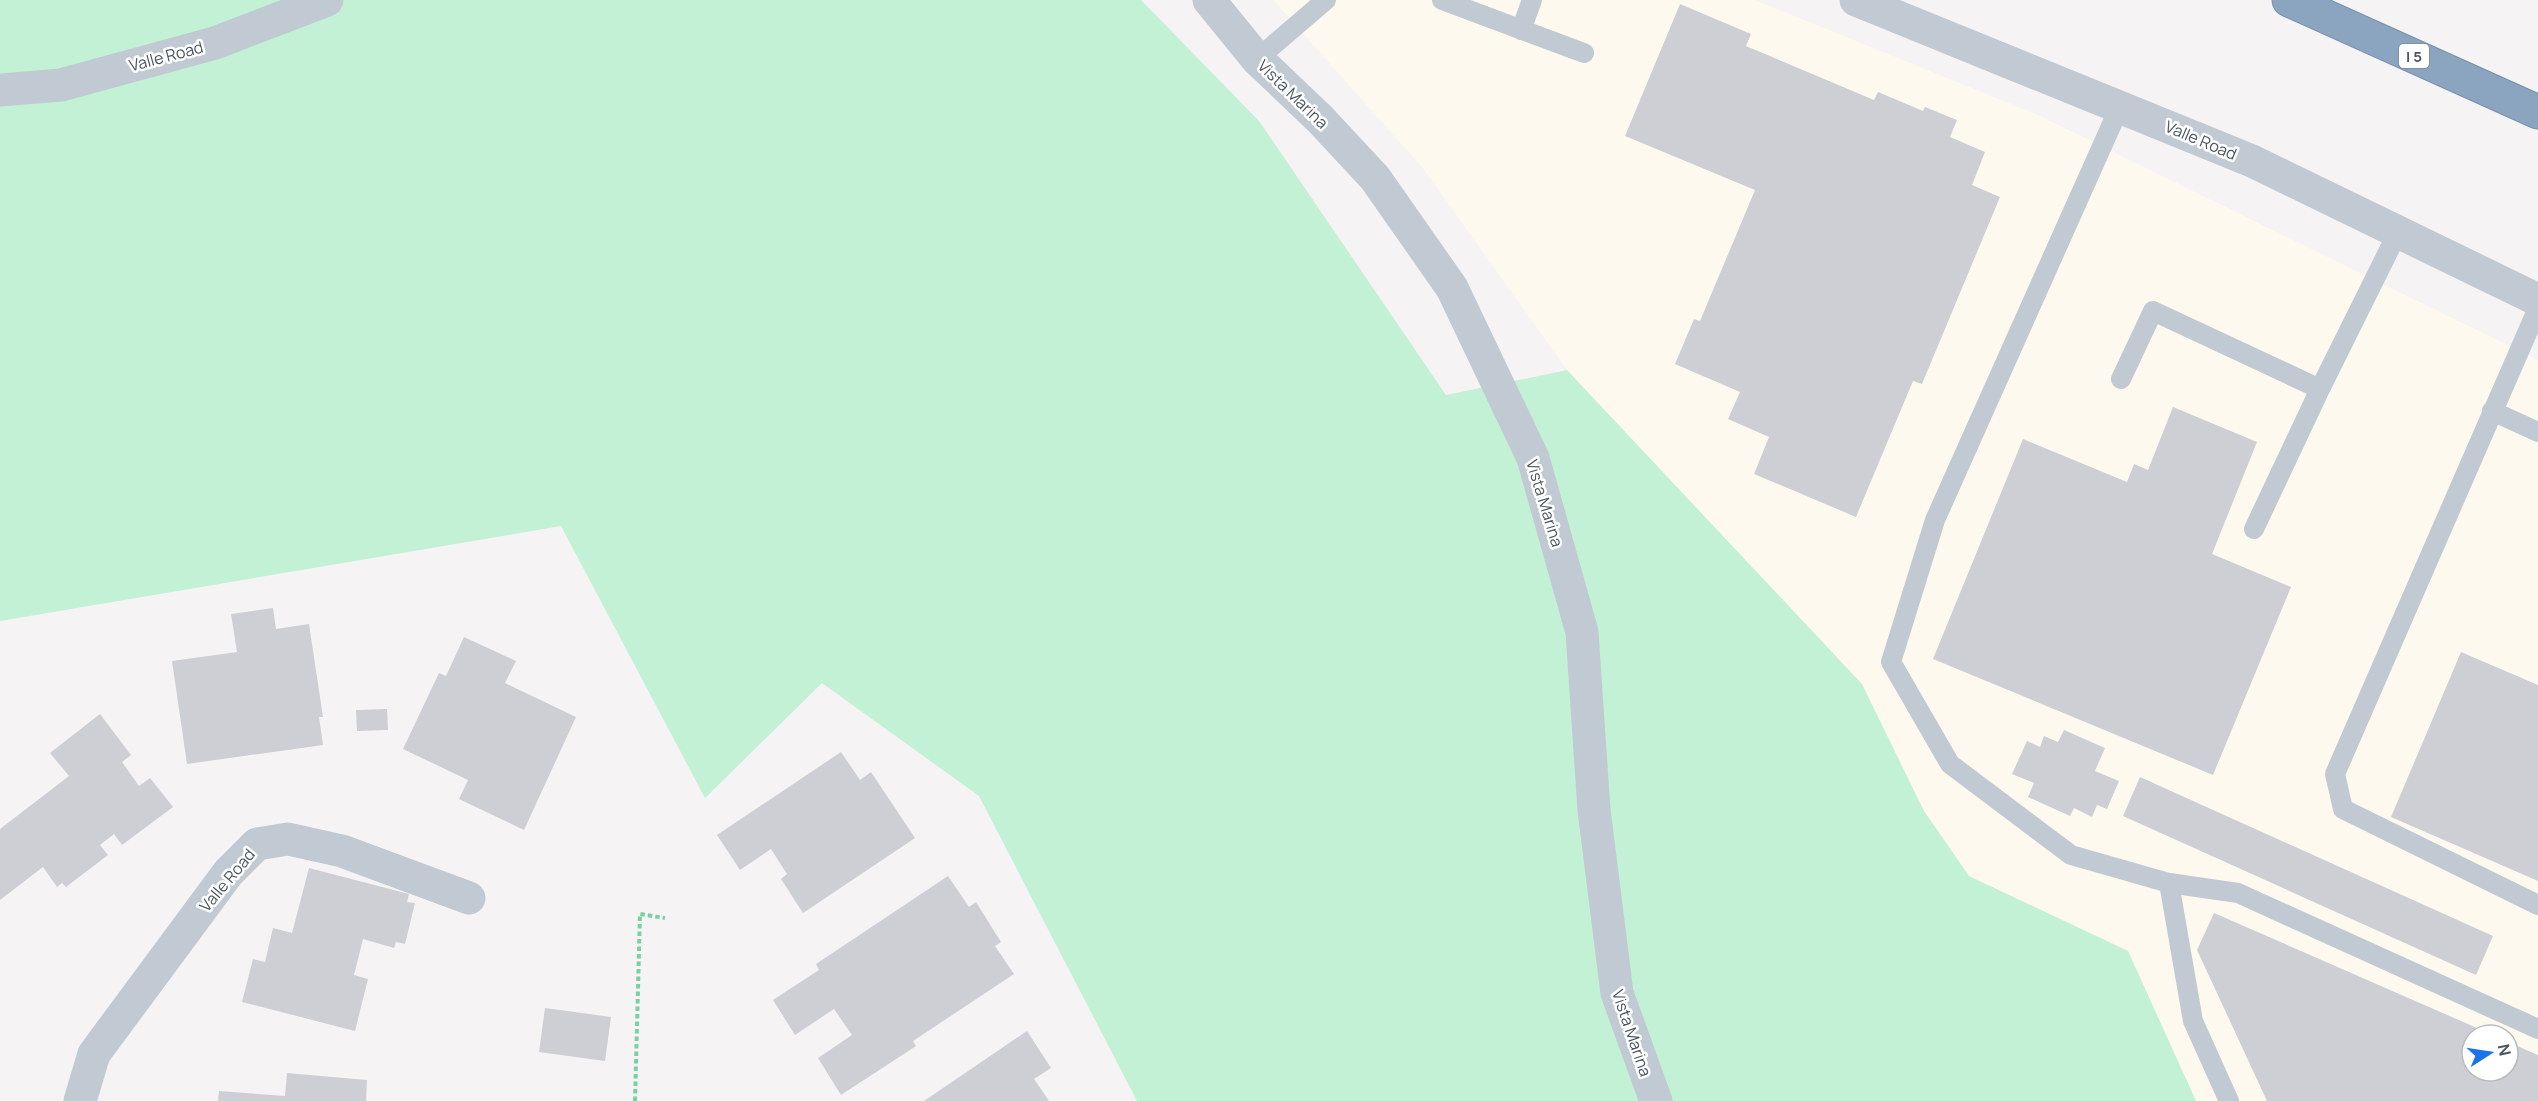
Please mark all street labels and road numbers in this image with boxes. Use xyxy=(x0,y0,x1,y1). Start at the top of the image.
street label: Valle Road xyxy=(127,36,205,76)
road number: I 5 xyxy=(2399,44,2429,68)
street label: Vista Marina xyxy=(1253,55,1333,133)
street label: Valle Road xyxy=(2162,115,2240,165)
street label: Vista Marina xyxy=(1521,457,1569,549)
street label: Valle Road xyxy=(194,844,260,916)
street label: Vista Marina xyxy=(1607,987,1657,1079)

